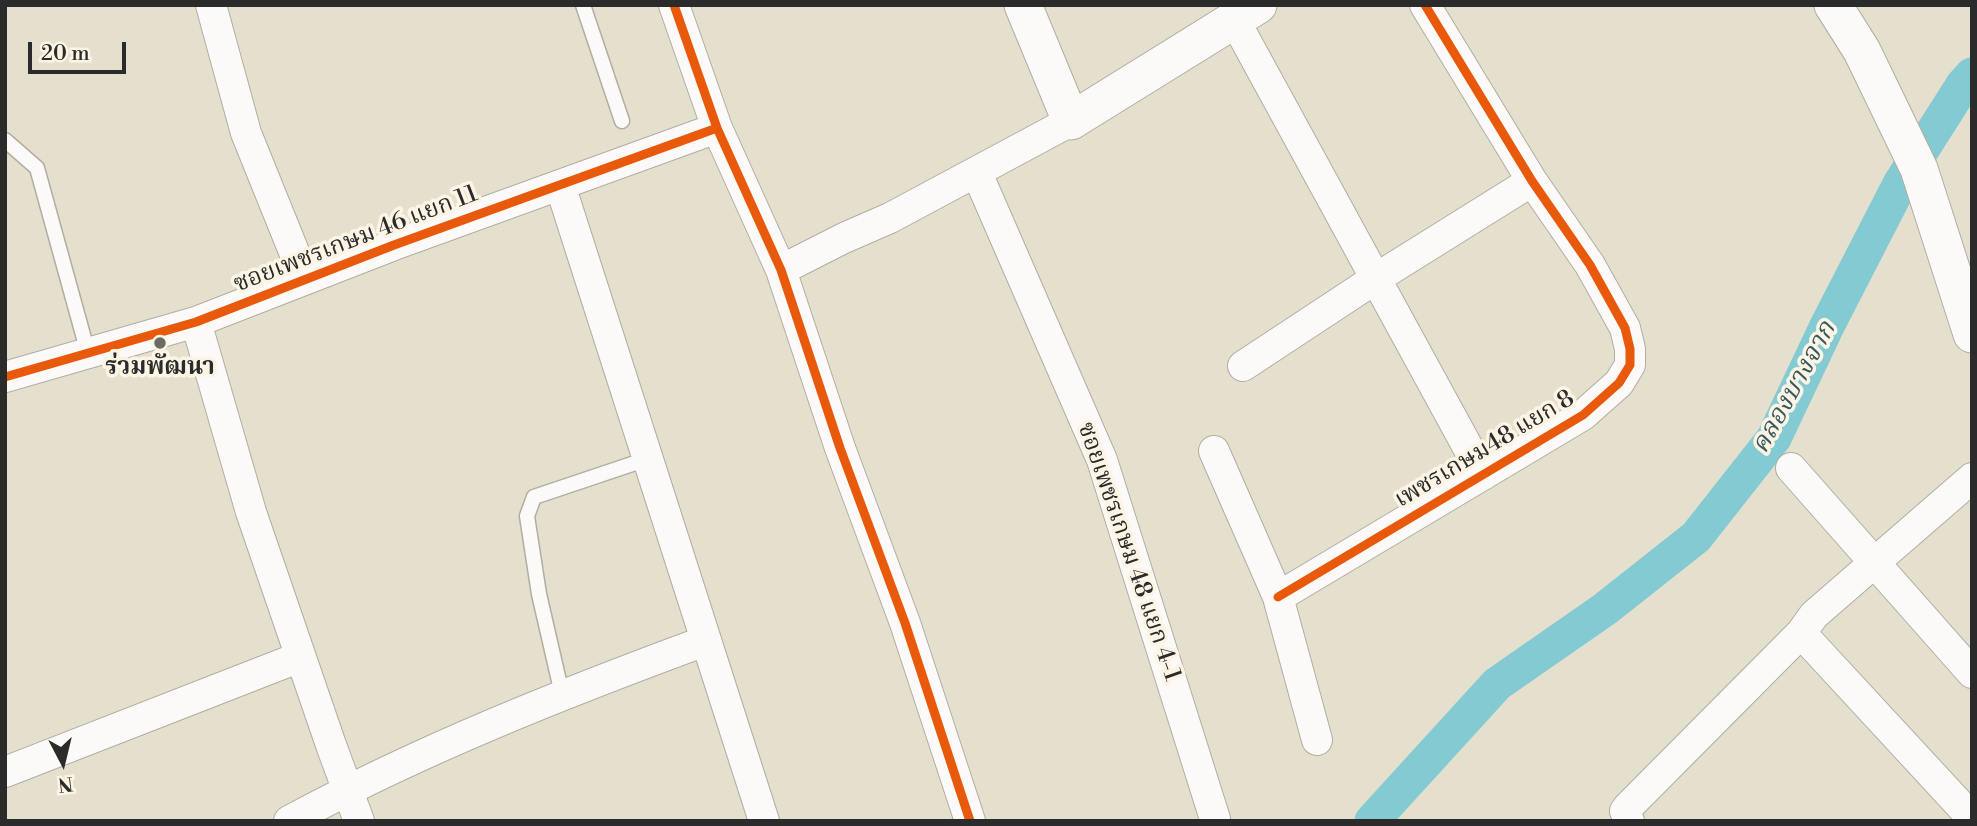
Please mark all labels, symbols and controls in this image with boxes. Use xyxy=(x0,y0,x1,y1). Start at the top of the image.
scale bar xyxy=(32,28,130,72)
text: 20 m xyxy=(41,41,90,67)
street label: ซอยเพชรเกษม 46 แยก 11 xyxy=(230,180,482,300)
water label: คลองบางจาก xyxy=(1746,317,1844,459)
marker: ร่วมพัฒนา xyxy=(152,335,168,351)
place label: ร่วมพัฒนา xyxy=(105,354,215,382)
street label: เพชรเกษม48 แยก 8 xyxy=(1390,385,1580,515)
street label: ซอยเพชรเกษม 48 แยก 4-1 xyxy=(1070,419,1186,685)
north arrow xyxy=(28,728,98,798)
text: N xyxy=(57,771,74,797)

